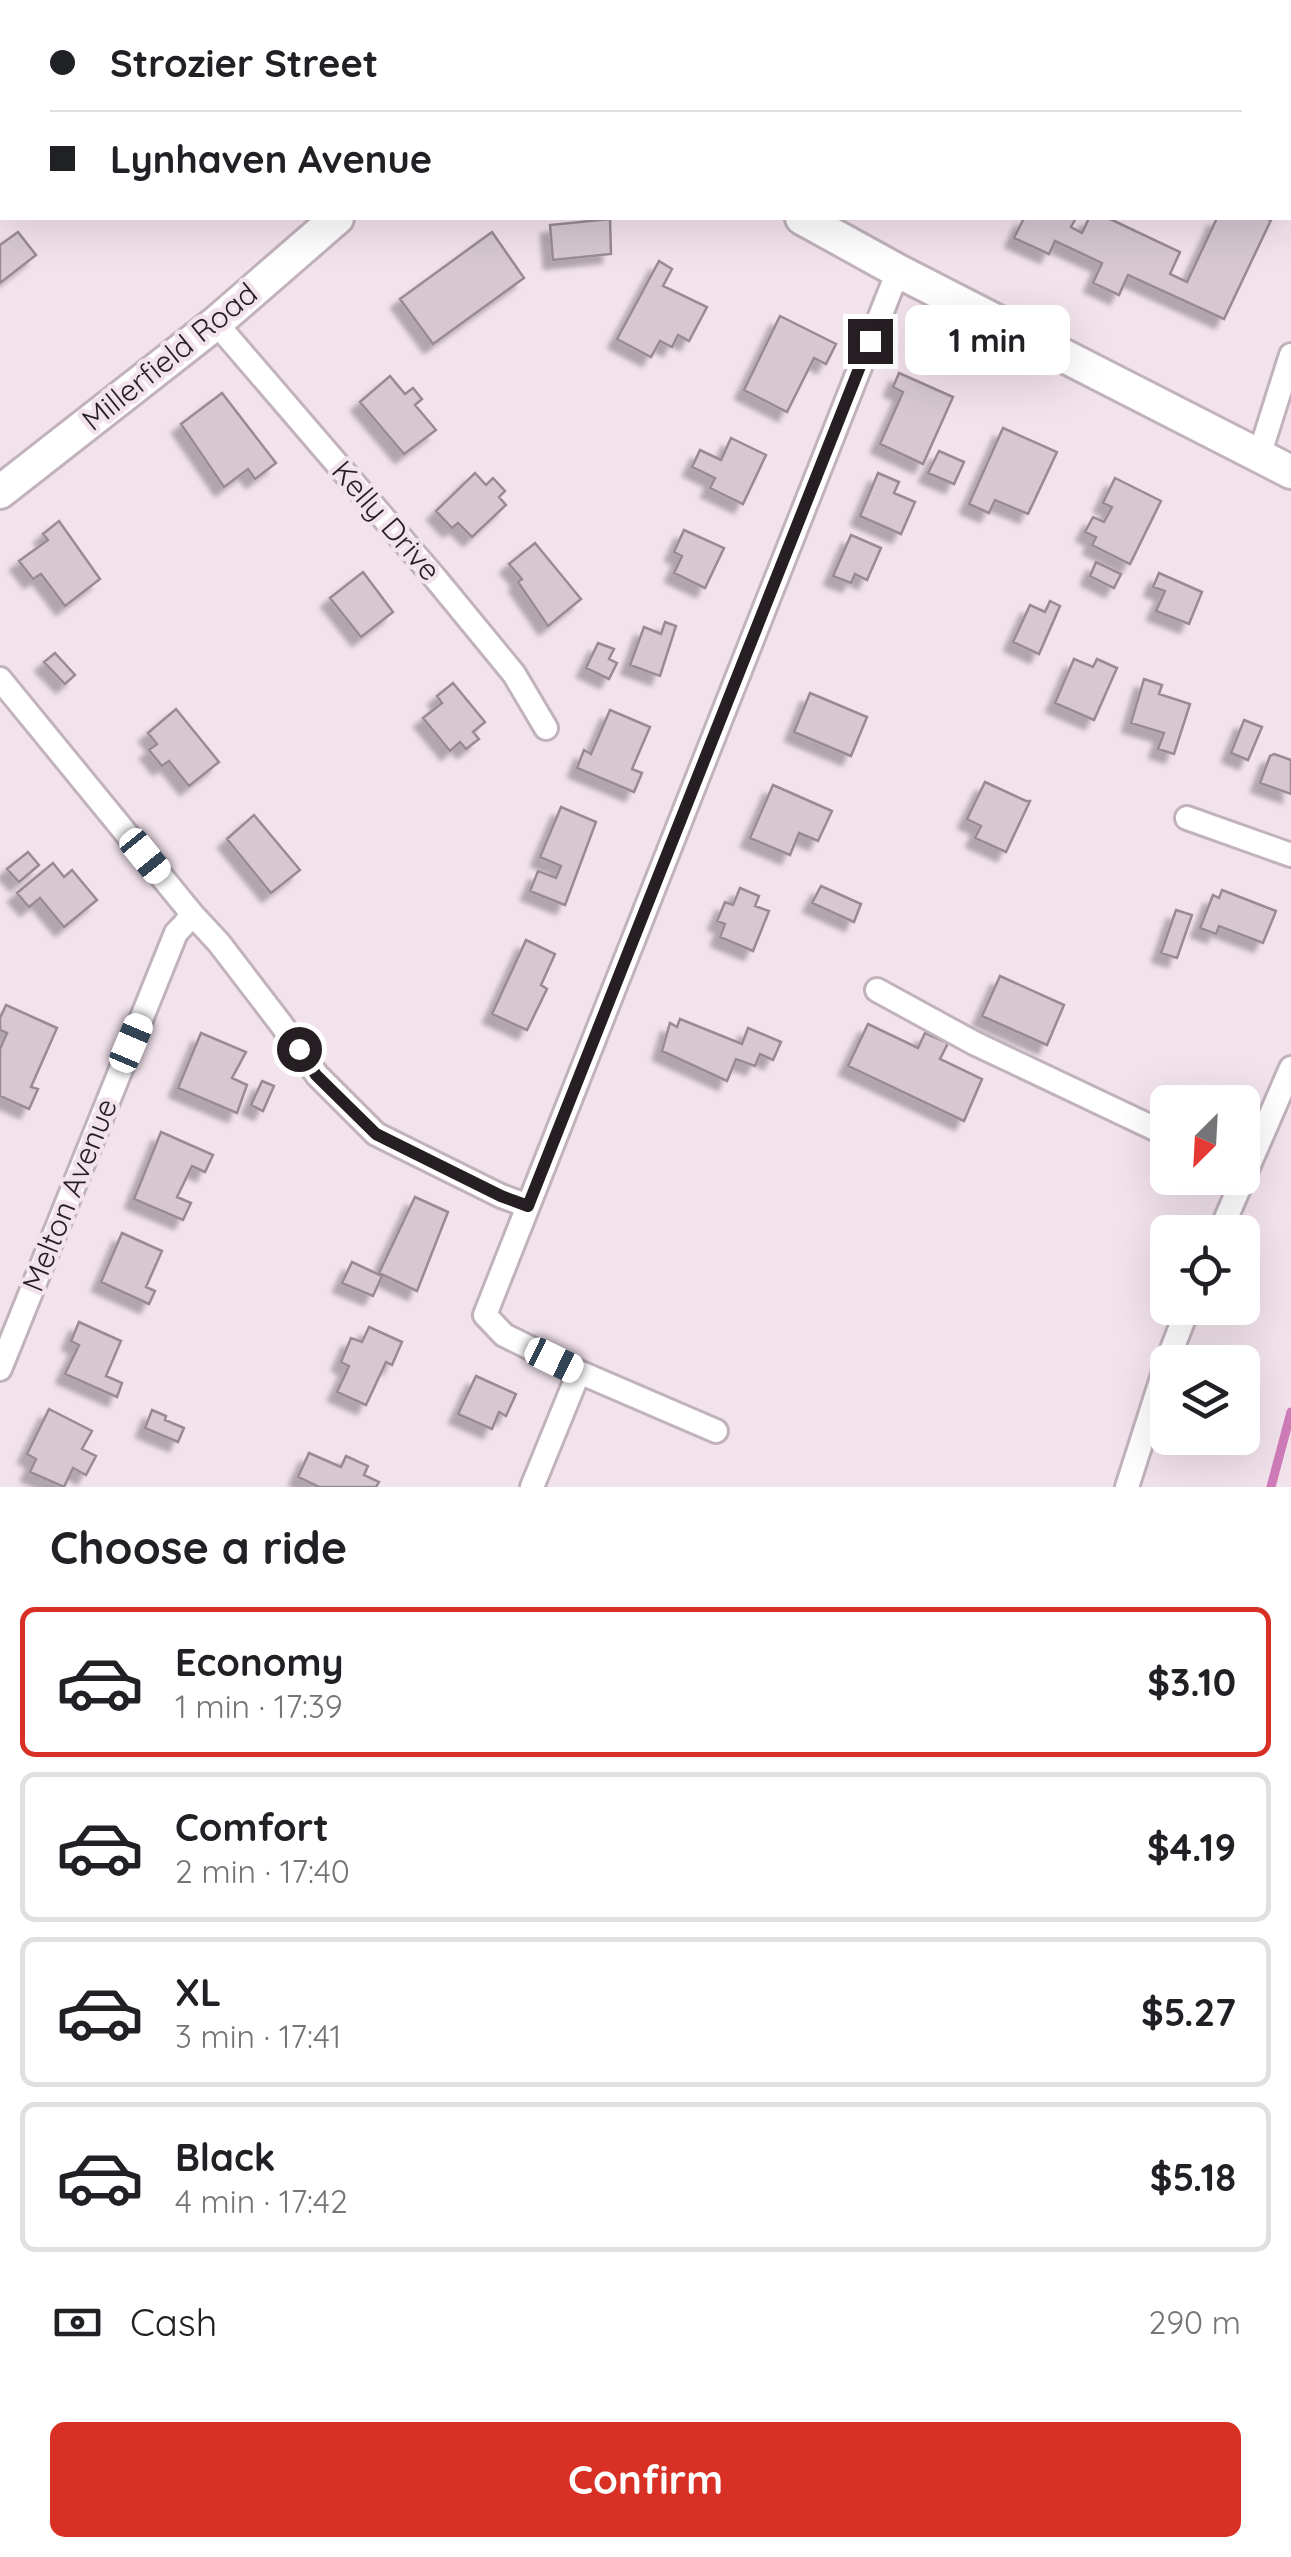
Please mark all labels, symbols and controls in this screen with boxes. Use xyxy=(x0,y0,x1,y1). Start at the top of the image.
text: Strozier Street xyxy=(110,39,378,87)
text: Lynhaven Avenue xyxy=(110,135,432,183)
street label: Millerfield Road xyxy=(74,274,265,439)
callout: 1 min xyxy=(905,306,1070,376)
route end xyxy=(848,319,893,364)
text: 1 min xyxy=(949,320,1026,360)
street label: Kelly Drive xyxy=(324,452,449,588)
car xyxy=(114,823,176,889)
car xyxy=(105,1010,157,1076)
route start xyxy=(277,1027,322,1072)
north arrow xyxy=(1150,1085,1260,1195)
map controls xyxy=(1150,1085,1260,1455)
street label: Melton Avenue xyxy=(13,1093,125,1297)
button: locate xyxy=(1150,1215,1260,1325)
car xyxy=(520,1333,588,1387)
button: layers xyxy=(1150,1345,1260,1455)
text: Choose a ride xyxy=(50,1519,347,1575)
icon: car xyxy=(55,1637,145,1727)
text: Economy xyxy=(175,1638,344,1686)
text: $3.10 xyxy=(1147,1658,1236,1706)
text: 1 min · 17:39 xyxy=(175,1686,343,1726)
icon: car xyxy=(55,1802,145,1892)
text: Comfort xyxy=(175,1803,329,1851)
text: $4.19 xyxy=(1147,1823,1236,1871)
text: 2 min · 17:40 xyxy=(175,1851,350,1891)
icon: car xyxy=(55,1967,145,2057)
text: XL xyxy=(175,1968,221,2016)
text: $5.27 xyxy=(1141,1988,1236,2036)
text: 3 min · 17:41 xyxy=(175,2016,341,2056)
icon: car xyxy=(55,2132,145,2222)
text: Black xyxy=(175,2133,275,2181)
text: $5.18 xyxy=(1150,2153,1236,2201)
text: 4 min · 17:42 xyxy=(175,2181,348,2221)
icon: cash xyxy=(50,2295,105,2350)
text: Cash xyxy=(130,2298,217,2346)
text: 290 m xyxy=(1148,2302,1241,2342)
button: Confirm xyxy=(50,2422,1241,2537)

